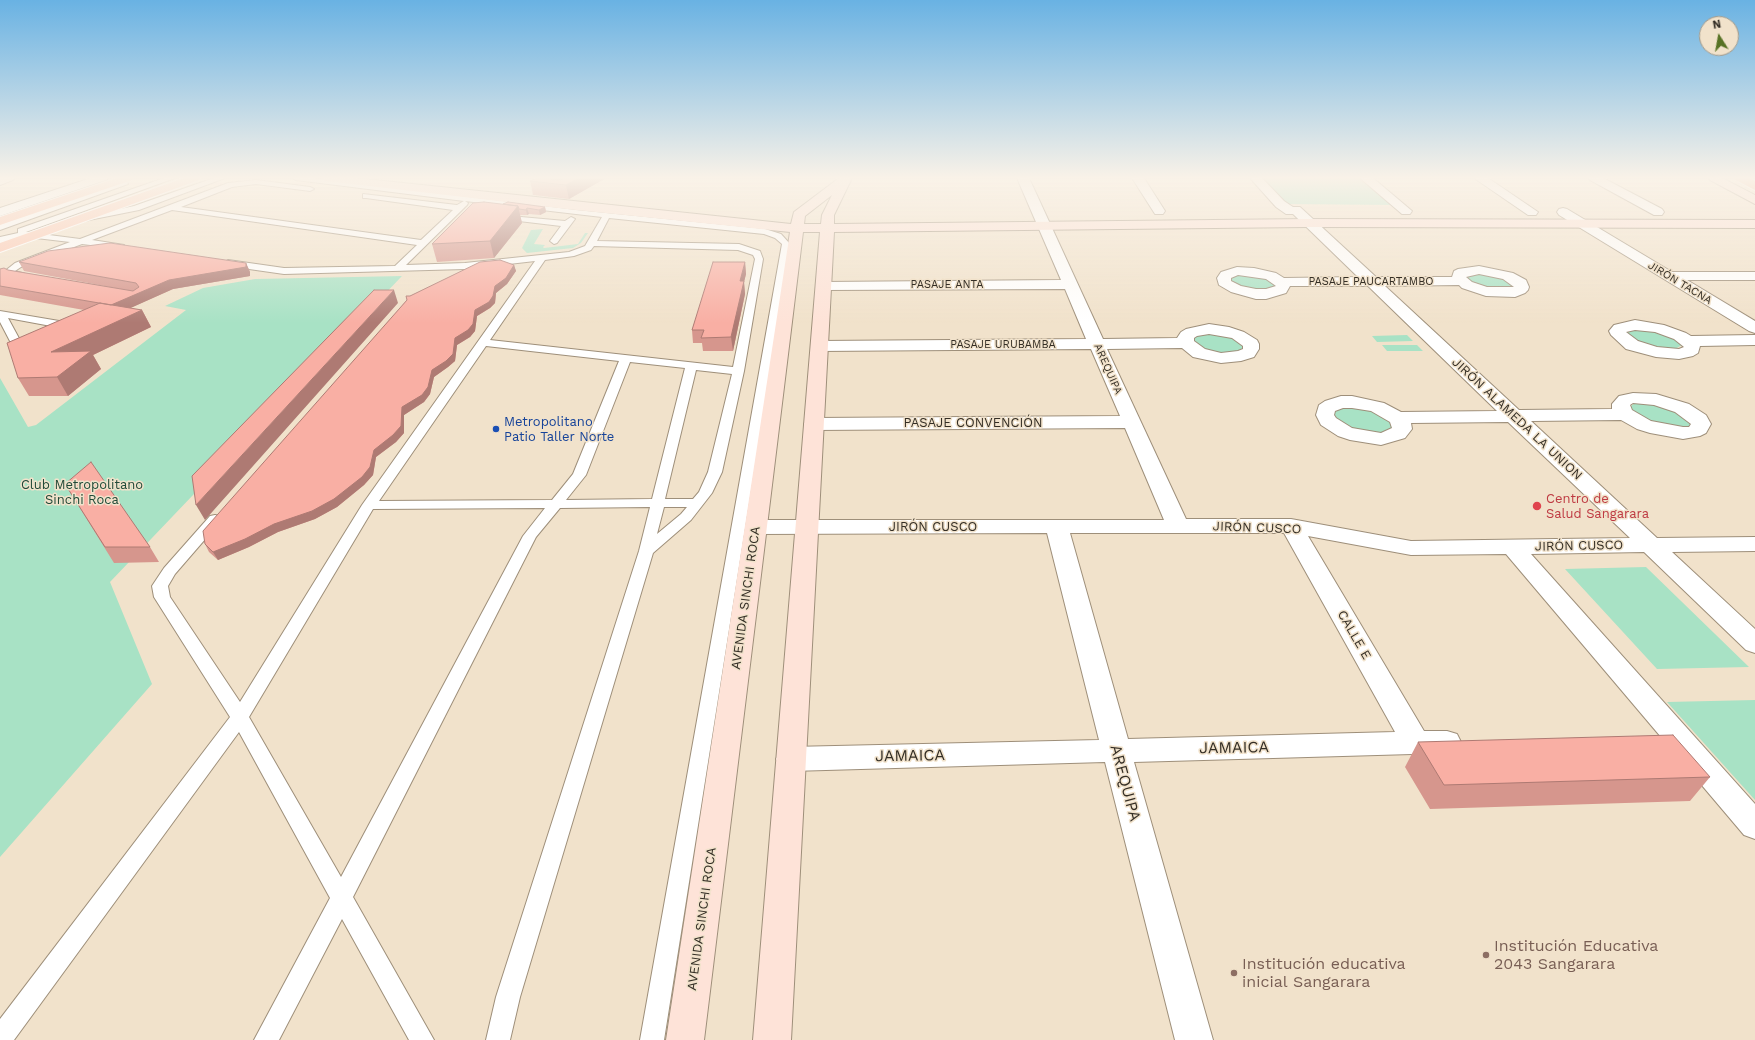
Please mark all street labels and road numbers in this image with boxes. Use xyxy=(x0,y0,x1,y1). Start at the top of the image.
street label: JIRÓN TACNA xyxy=(1646,259,1714,307)
street label: PASAJE PAUCARTAMBO xyxy=(1308,275,1434,289)
street label: PASAJE ANTA xyxy=(911,278,983,292)
street label: PASAJE URUBAMBA xyxy=(950,338,1056,352)
street label: AREQUIPA xyxy=(1091,342,1125,396)
street label: JIRÓN ALAMEDA LA UNION xyxy=(1449,354,1585,484)
street label: PASAJE CONVENCIÓN xyxy=(903,415,1043,431)
street label: JIRÓN CUSCO xyxy=(889,519,977,535)
street label: JIRÓN CUSCO xyxy=(1212,519,1302,537)
street label: AVENIDA SINCHI ROCA xyxy=(728,525,764,671)
street label: JIRÓN CUSCO xyxy=(1535,537,1623,555)
street label: CALLE E xyxy=(1334,608,1374,662)
street label: JAMAICA xyxy=(1199,738,1269,758)
street label: AREQUIPA xyxy=(1106,742,1144,824)
street label: JAMAICA xyxy=(875,746,945,766)
street label: AVENIDA SINCHI ROCA xyxy=(684,846,720,992)

